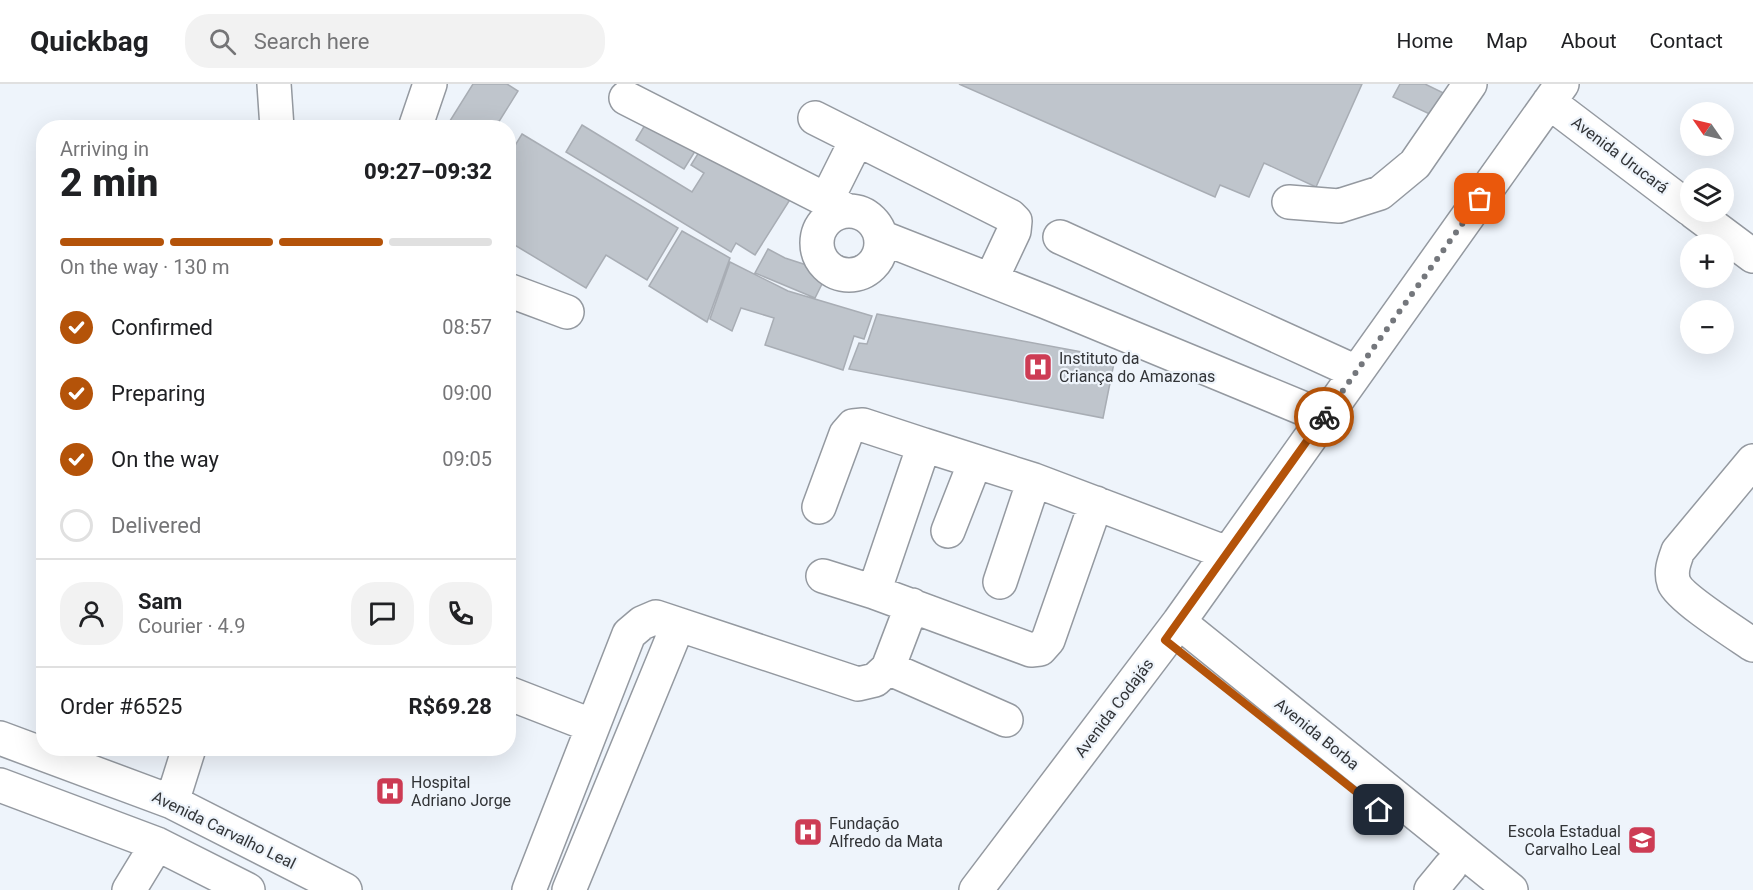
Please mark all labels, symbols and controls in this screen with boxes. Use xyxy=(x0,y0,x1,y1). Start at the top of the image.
search box xyxy=(185,14,605,68)
text: Quickbag xyxy=(30,25,149,58)
icon: search xyxy=(206,25,239,58)
text: Search here xyxy=(254,29,369,54)
text: Home xyxy=(1397,29,1453,53)
text: Map xyxy=(1486,29,1528,53)
text: About xyxy=(1561,29,1617,53)
text: Contact xyxy=(1650,29,1723,53)
north arrow xyxy=(1680,102,1734,156)
map controls xyxy=(1680,102,1734,354)
street label: Avenida Urucará xyxy=(1568,112,1672,198)
text: Arriving in xyxy=(60,137,149,161)
text: 09:27–09:32 xyxy=(364,159,492,184)
text: 2 min xyxy=(60,160,158,206)
button: layers xyxy=(1680,168,1734,222)
pin xyxy=(1454,173,1505,224)
icon: bag xyxy=(1463,182,1496,215)
button: + xyxy=(1680,234,1734,288)
text: On the way · 130 m xyxy=(60,255,229,279)
button: − xyxy=(1680,300,1734,354)
icon: check xyxy=(60,311,93,344)
text: Confirmed xyxy=(111,315,213,340)
text: 08:57 xyxy=(442,315,492,339)
place label: Instituto da Criança do Amazonas xyxy=(1059,349,1215,386)
hospital icon: Instituto da Criança do Amazonas xyxy=(1022,351,1054,383)
icon: check xyxy=(60,377,93,410)
text: Preparing xyxy=(111,381,205,406)
text: 09:00 xyxy=(442,381,492,405)
courier xyxy=(1294,387,1354,447)
icon: bike xyxy=(1308,401,1341,434)
icon: check xyxy=(60,443,93,476)
text: On the way xyxy=(111,447,219,472)
text: 09:05 xyxy=(442,447,492,471)
text: Delivered xyxy=(111,513,201,538)
button: person xyxy=(60,582,123,645)
button: chat xyxy=(351,582,414,645)
button: phone xyxy=(429,582,492,645)
text: Sam xyxy=(138,589,182,614)
text: Courier · 4.9 xyxy=(138,614,245,638)
street label: Avenida Codajás xyxy=(1071,655,1157,761)
text: Order #6525 xyxy=(60,694,182,719)
text: R$69.28 xyxy=(408,694,492,719)
street label: Avenida Borba xyxy=(1271,694,1363,774)
place label: Hospital Adriano Jorge xyxy=(411,773,511,810)
hospital icon: Hospital Adriano Jorge xyxy=(374,775,406,807)
pin xyxy=(1353,784,1404,835)
street label: Avenida Carvalho Leal xyxy=(149,787,299,873)
icon: home xyxy=(1362,793,1395,826)
place label: Fundação Alfredo da Mata xyxy=(829,814,943,851)
hospital icon: Fundação Alfredo da Mata xyxy=(792,816,824,848)
place label: Escola Estadual Carvalho Leal xyxy=(1508,822,1621,859)
school or university icon: Escola Estadual Carvalho Leal xyxy=(1626,824,1658,856)

